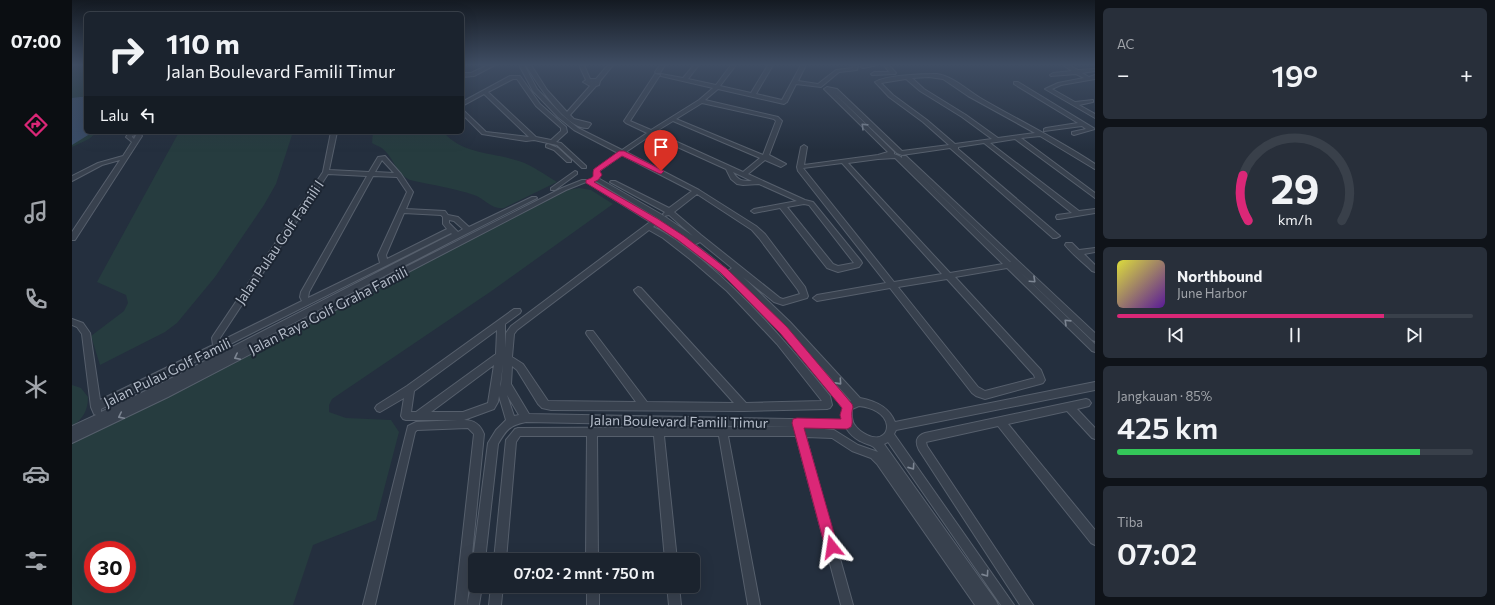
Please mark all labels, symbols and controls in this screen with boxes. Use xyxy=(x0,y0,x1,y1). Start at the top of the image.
text: 110 m xyxy=(166,26,240,60)
icon: right xyxy=(100,28,152,80)
text: 07:00 xyxy=(11,30,61,52)
text: AC xyxy=(1117,36,1135,52)
text: 19° xyxy=(1272,56,1318,93)
text: Jalan Boulevard Famili Timur xyxy=(166,60,395,82)
text: − xyxy=(1117,61,1130,88)
text: + xyxy=(1460,61,1473,88)
icon: left xyxy=(137,104,159,126)
text: Lalu xyxy=(100,106,129,124)
icon: directions xyxy=(22,111,50,139)
one-way arrow xyxy=(861,123,869,131)
pin xyxy=(644,130,678,171)
icon: arrive xyxy=(650,136,672,158)
text: 29 xyxy=(1270,162,1320,213)
street label: Jalan Pulau Golf Famili I xyxy=(231,177,327,307)
icon: music xyxy=(22,198,50,226)
text: km/h xyxy=(1278,210,1312,228)
street label: Jalan Raya Golf Graha Famili xyxy=(246,262,410,358)
text: Northbound xyxy=(1177,267,1262,285)
one-way arrow xyxy=(1029,275,1036,282)
icon: phone xyxy=(22,285,50,313)
text: June Harbor xyxy=(1177,285,1247,301)
one-way arrow xyxy=(1064,319,1072,327)
icon: previous xyxy=(1165,324,1187,346)
icon: pause xyxy=(1284,324,1306,346)
icon: next xyxy=(1403,324,1425,346)
street label: Jalan Pulau Golf Famili xyxy=(101,334,233,410)
one-way arrow xyxy=(234,352,241,360)
icon: climate xyxy=(22,373,50,401)
one-way arrow xyxy=(834,377,841,384)
text: Jangkauan · 85% xyxy=(1117,388,1212,404)
text: 425 km xyxy=(1117,408,1218,445)
one-way arrow xyxy=(118,411,125,419)
street label: Jalan Boulevard Famili Timur xyxy=(590,411,769,431)
icon: car xyxy=(22,460,50,488)
one-way arrow xyxy=(907,463,914,470)
text: Tiba xyxy=(1117,514,1143,530)
position arrow xyxy=(811,526,853,568)
text: 07:02 xyxy=(1117,534,1197,571)
speed limit sign: 30 xyxy=(84,541,136,593)
icon: filters xyxy=(22,547,50,575)
text: 07:02 · 2 mnt · 750 m xyxy=(513,564,655,582)
one-way arrow xyxy=(981,570,989,577)

